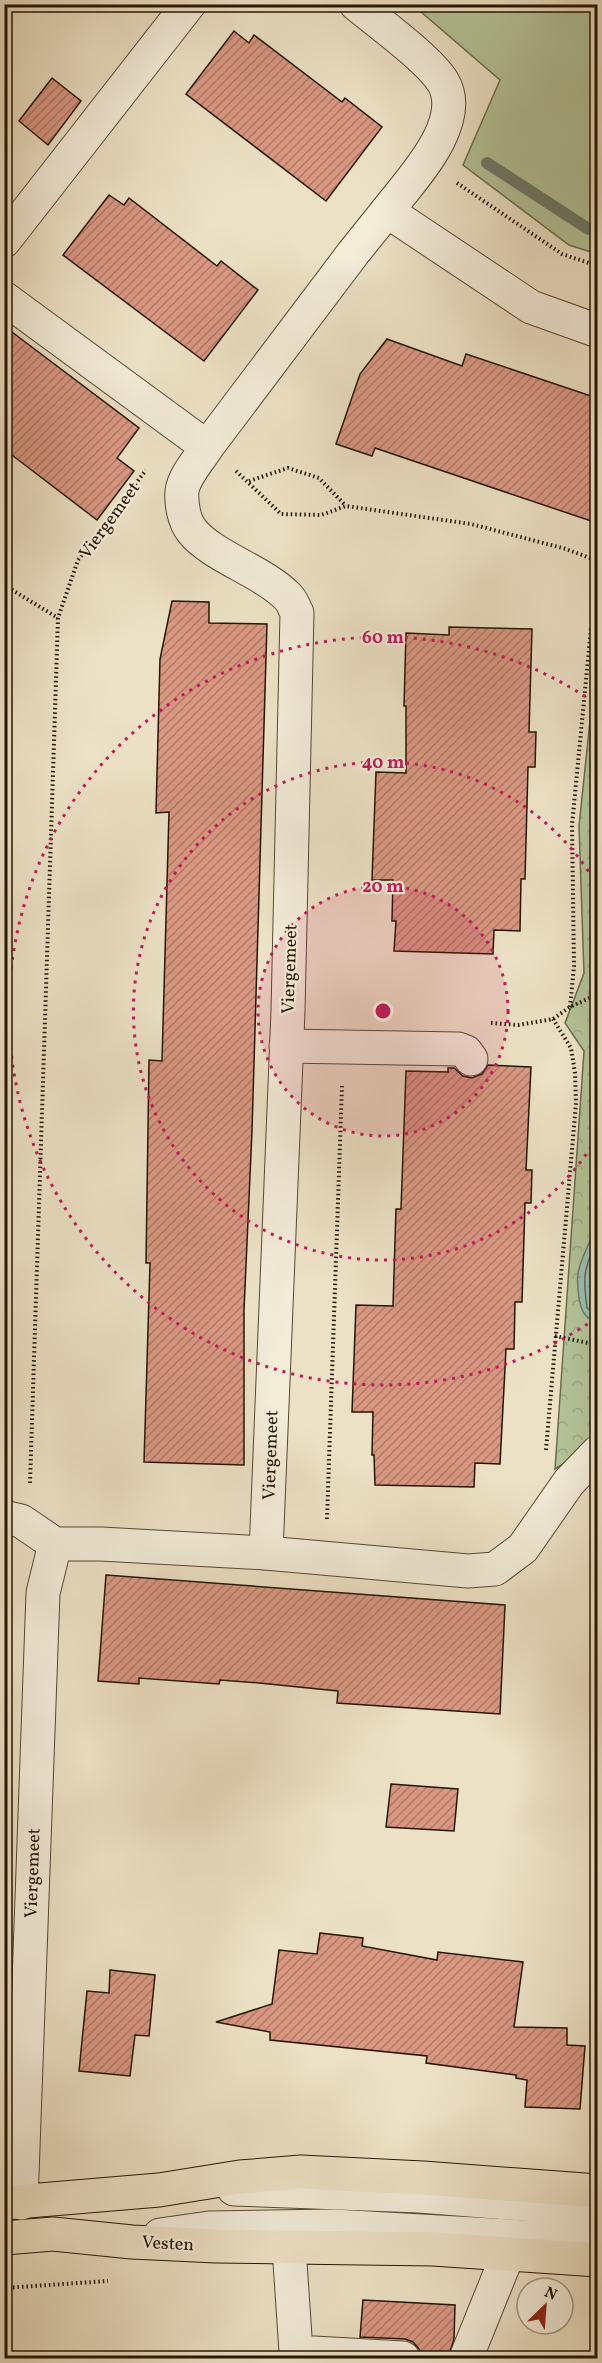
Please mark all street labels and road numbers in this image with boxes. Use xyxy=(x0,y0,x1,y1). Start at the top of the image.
street label: Viergemeet xyxy=(74,477,147,565)
street label: Viergemeet xyxy=(276,924,305,1014)
street label: Viergemeet xyxy=(257,1410,286,1500)
street label: Viergemeet xyxy=(19,1828,48,1918)
street label: Vesten xyxy=(141,2231,195,2258)

